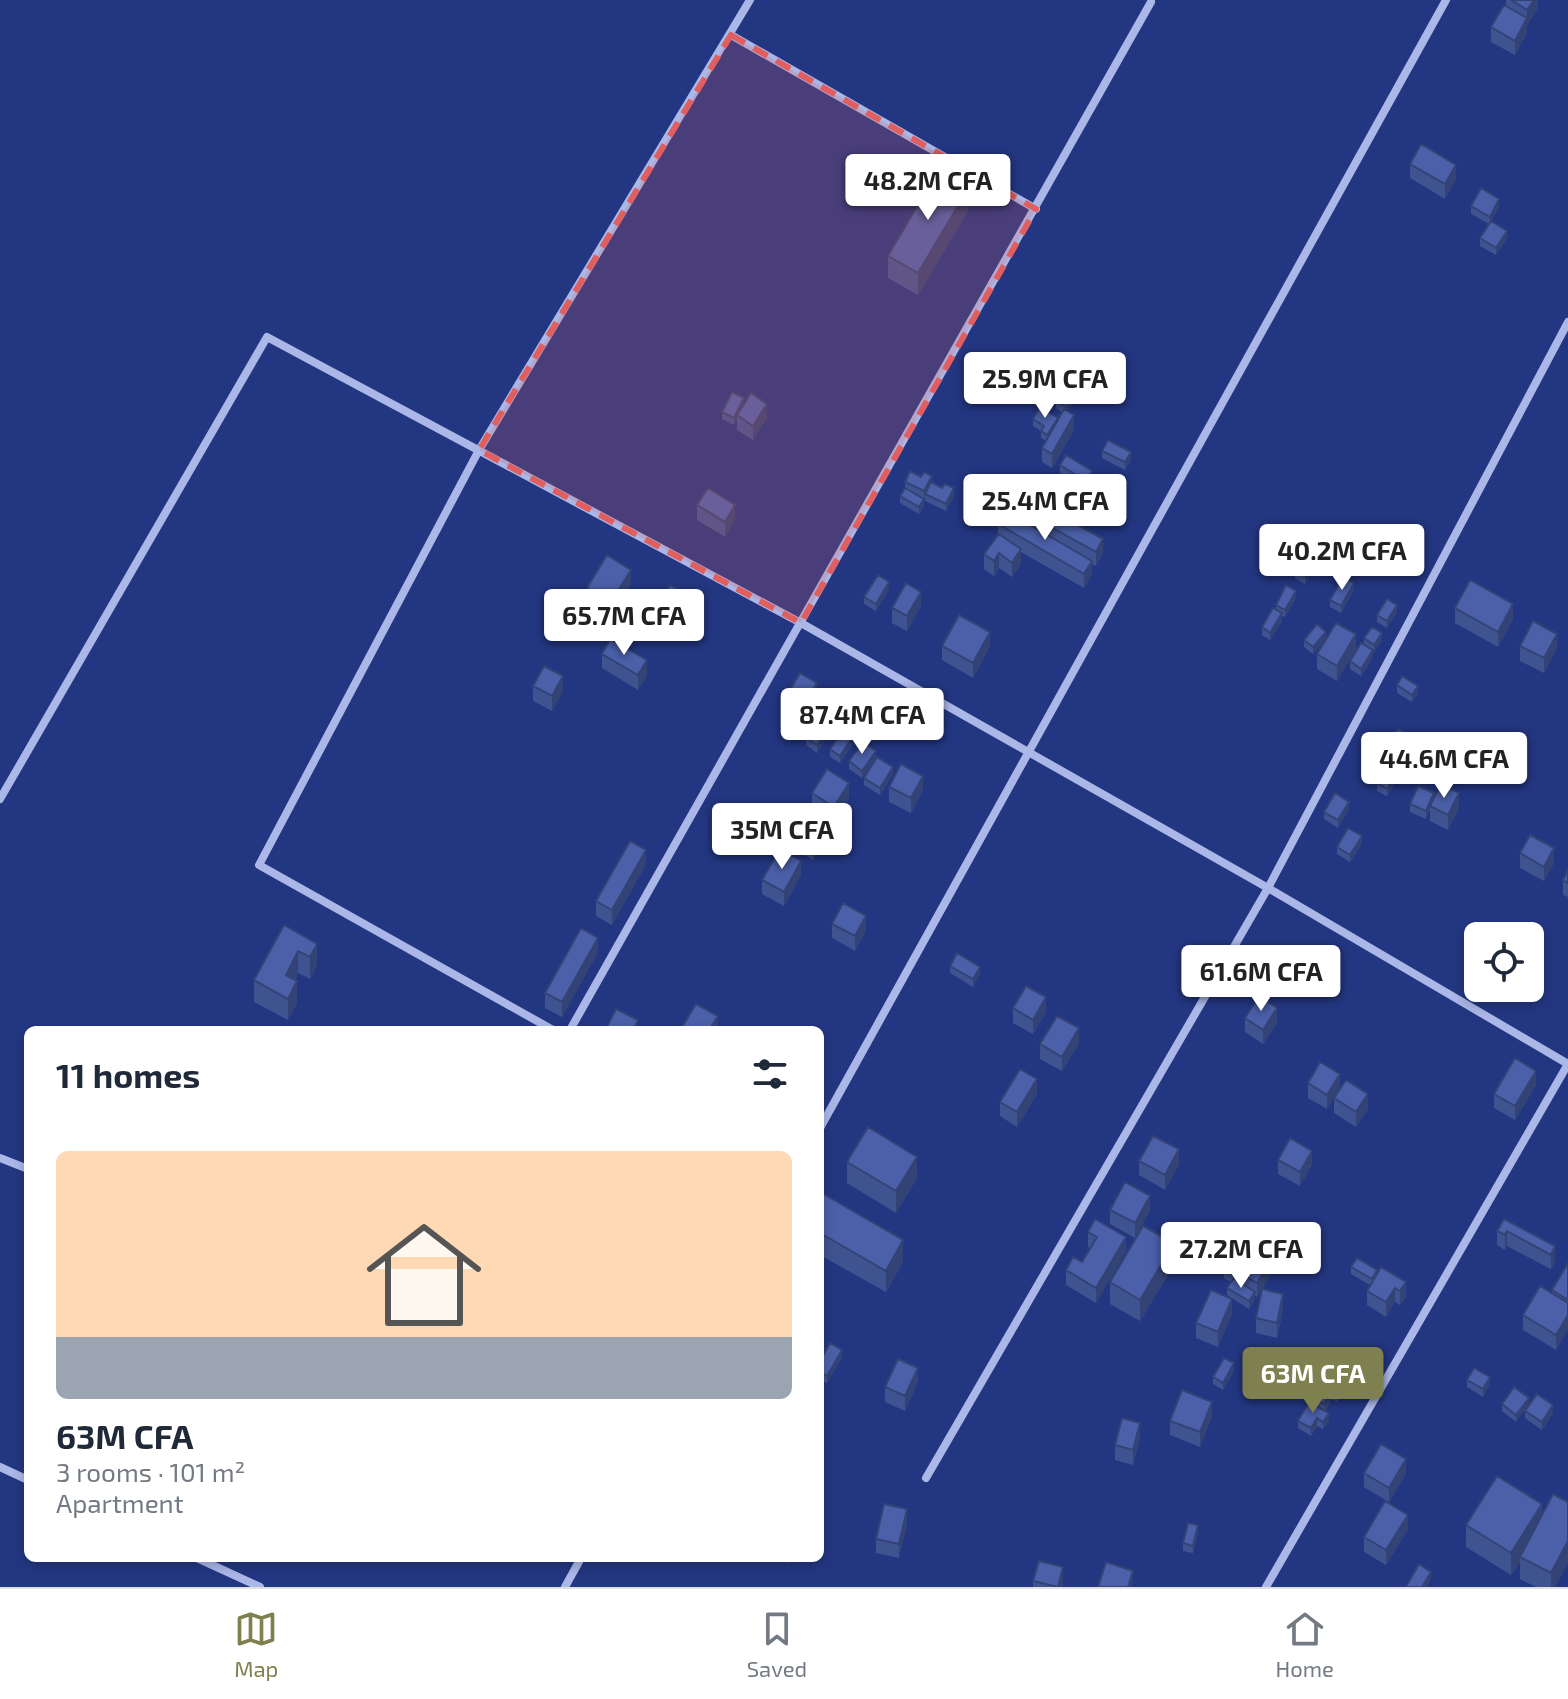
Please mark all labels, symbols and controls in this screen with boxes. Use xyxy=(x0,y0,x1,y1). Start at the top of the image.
pin: 48.2M CFA xyxy=(836,154,1020,222)
text: 48.2M CFA xyxy=(863,164,993,195)
pin: 25.9M CFA xyxy=(953,352,1137,420)
text: 25.9M CFA xyxy=(982,362,1108,393)
pin: 25.4M CFA xyxy=(953,474,1137,542)
text: 25.4M CFA xyxy=(981,484,1109,515)
pin: 40.2M CFA xyxy=(1250,524,1434,592)
text: 40.2M CFA xyxy=(1277,534,1407,565)
pin: 65.7M CFA xyxy=(532,589,716,657)
text: 65.7M CFA xyxy=(562,599,686,630)
pin: 87.4M CFA xyxy=(770,688,954,756)
text: 87.4M CFA xyxy=(799,698,925,729)
pin: 44.6M CFA xyxy=(1352,732,1536,800)
text: 44.6M CFA xyxy=(1379,742,1509,773)
pin: 35M CFA xyxy=(708,803,856,871)
text: 35M CFA xyxy=(730,813,834,844)
map controls xyxy=(1464,922,1544,1002)
button: locate xyxy=(1464,922,1544,1002)
pin: 61.6M CFA xyxy=(1169,945,1353,1013)
text: 61.6M CFA xyxy=(1199,955,1323,986)
icon: filters xyxy=(748,1052,792,1096)
text: 11 homes xyxy=(56,1054,200,1095)
icon: home xyxy=(352,1203,496,1347)
pin: 27.2M CFA xyxy=(1149,1222,1333,1290)
text: 27.2M CFA xyxy=(1179,1232,1303,1263)
pin: 63M CFA xyxy=(1239,1347,1387,1415)
text: 63M CFA xyxy=(1260,1357,1366,1388)
text: 63M CFA xyxy=(56,1415,193,1456)
text: 3 rooms · 101 m² xyxy=(56,1456,245,1487)
text: Apartment xyxy=(56,1487,184,1518)
tab: Map xyxy=(234,1607,278,1681)
tab: Saved xyxy=(747,1607,807,1681)
tab: Home xyxy=(1275,1607,1334,1681)

